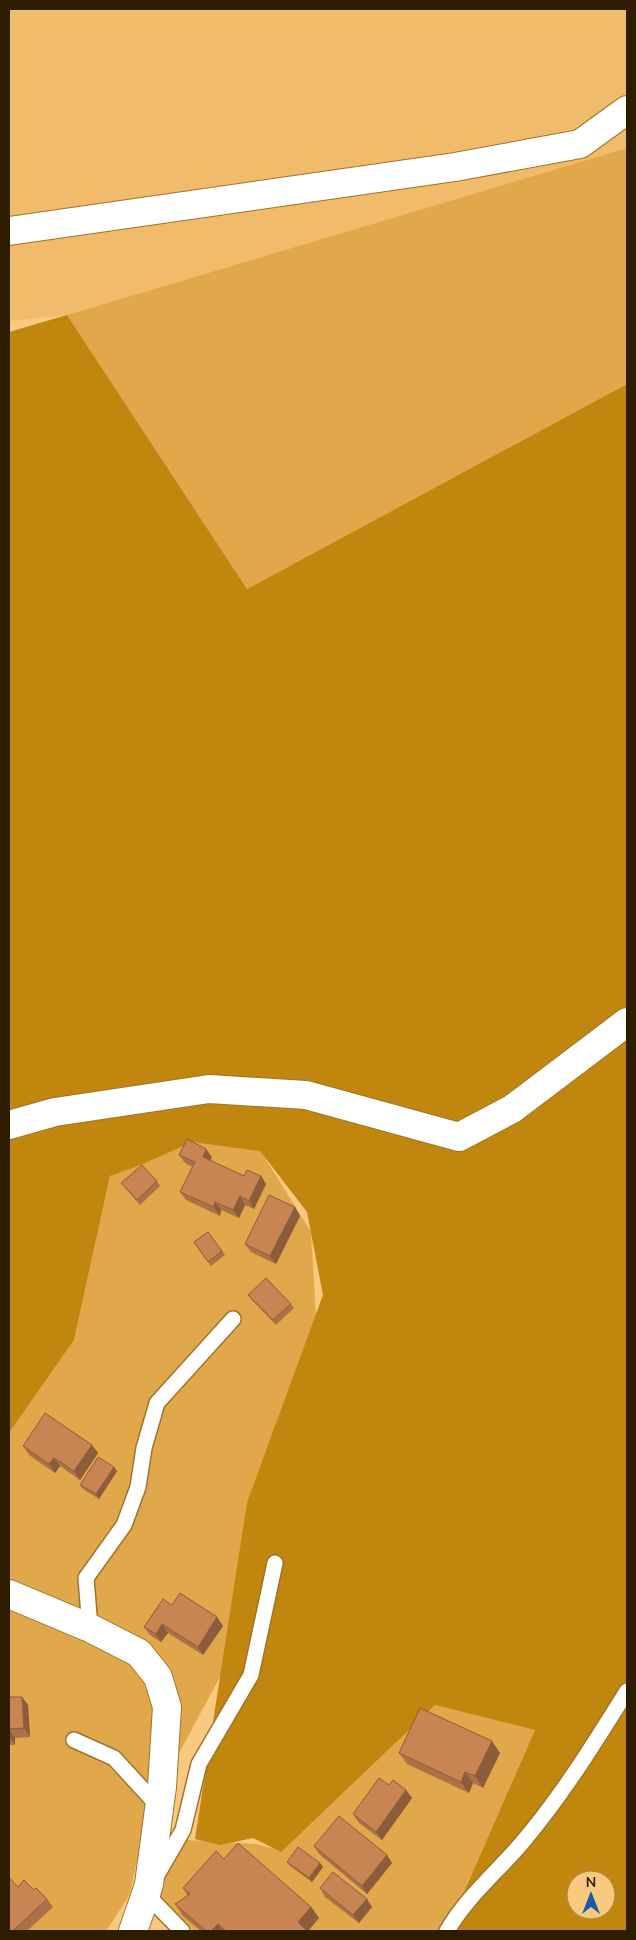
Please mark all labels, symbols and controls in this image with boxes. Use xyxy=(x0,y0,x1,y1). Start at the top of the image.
north arrow xyxy=(566,1870,616,1920)
text: N xyxy=(586,1873,596,1892)

